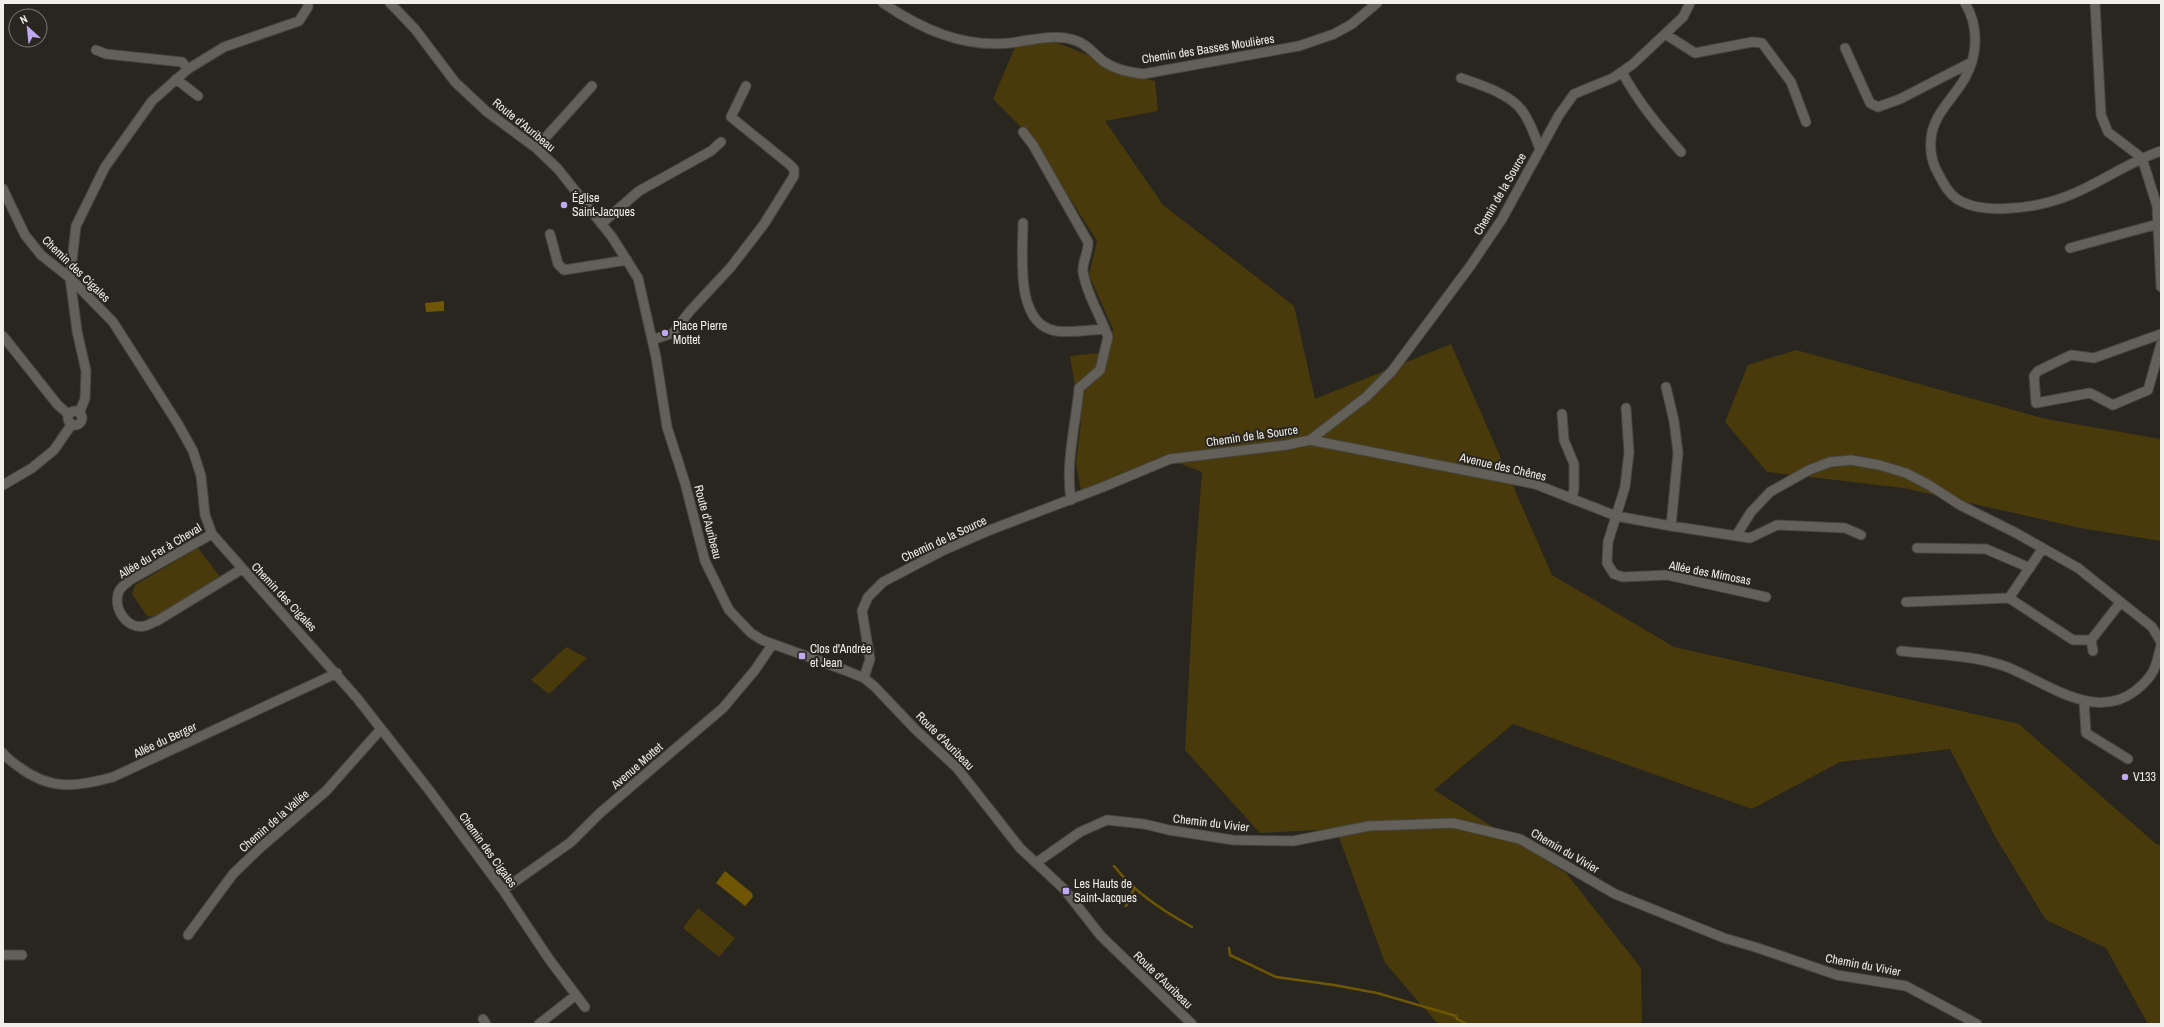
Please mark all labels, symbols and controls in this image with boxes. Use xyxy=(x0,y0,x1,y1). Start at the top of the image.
north arrow xyxy=(8,8,48,48)
text: N xyxy=(17,11,30,27)
street label: Chemin des Basses Moulières xyxy=(1141,31,1275,67)
street label: Route d'Auribeau xyxy=(489,95,559,155)
street label: Chemin de la Source xyxy=(1470,150,1530,238)
place label: Église Saint-Jacques xyxy=(572,190,635,220)
marker: Église Saint-Jacques xyxy=(559,200,569,210)
street label: Chemin des Cigales xyxy=(38,232,114,306)
place label: Place Pierre Mottet xyxy=(673,318,727,348)
marker: Place Pierre Mottet xyxy=(660,328,670,338)
street label: Chemin de la Source xyxy=(1205,422,1299,450)
street label: Avenue des Chênes xyxy=(1457,449,1548,485)
street label: Route d'Auribeau xyxy=(690,483,726,561)
street label: Chemin de la Source xyxy=(899,512,989,566)
street label: Allée du Fer à Cheval xyxy=(115,520,204,583)
street label: Allée des Mimosas xyxy=(1667,557,1752,589)
street label: Chemin des Cigales xyxy=(248,559,320,635)
place label: Clos d'Andrée et Jean xyxy=(810,641,872,671)
marker: Clos d'Andrée et Jean xyxy=(797,651,807,661)
street label: Route d'Auribeau xyxy=(912,708,978,774)
street label: Allée du Berger xyxy=(130,718,200,762)
street label: Avenue Mottet xyxy=(607,739,666,793)
place label: V133 xyxy=(2133,769,2156,785)
marker: V133 xyxy=(2120,772,2130,782)
street label: Chemin de la Vallée xyxy=(236,786,312,856)
street label: Chemin des Cigales xyxy=(455,809,521,891)
street label: Chemin du Vivier xyxy=(1172,810,1251,836)
street label: Chemin du Vivier xyxy=(1528,825,1603,877)
place label: Les Hauts de Saint-Jacques xyxy=(1074,876,1137,906)
marker: Les Hauts de Saint-Jacques xyxy=(1061,886,1071,896)
street label: Route d'Auribeau xyxy=(1130,948,1196,1012)
street label: Chemin du Vivier xyxy=(1824,950,1903,980)

